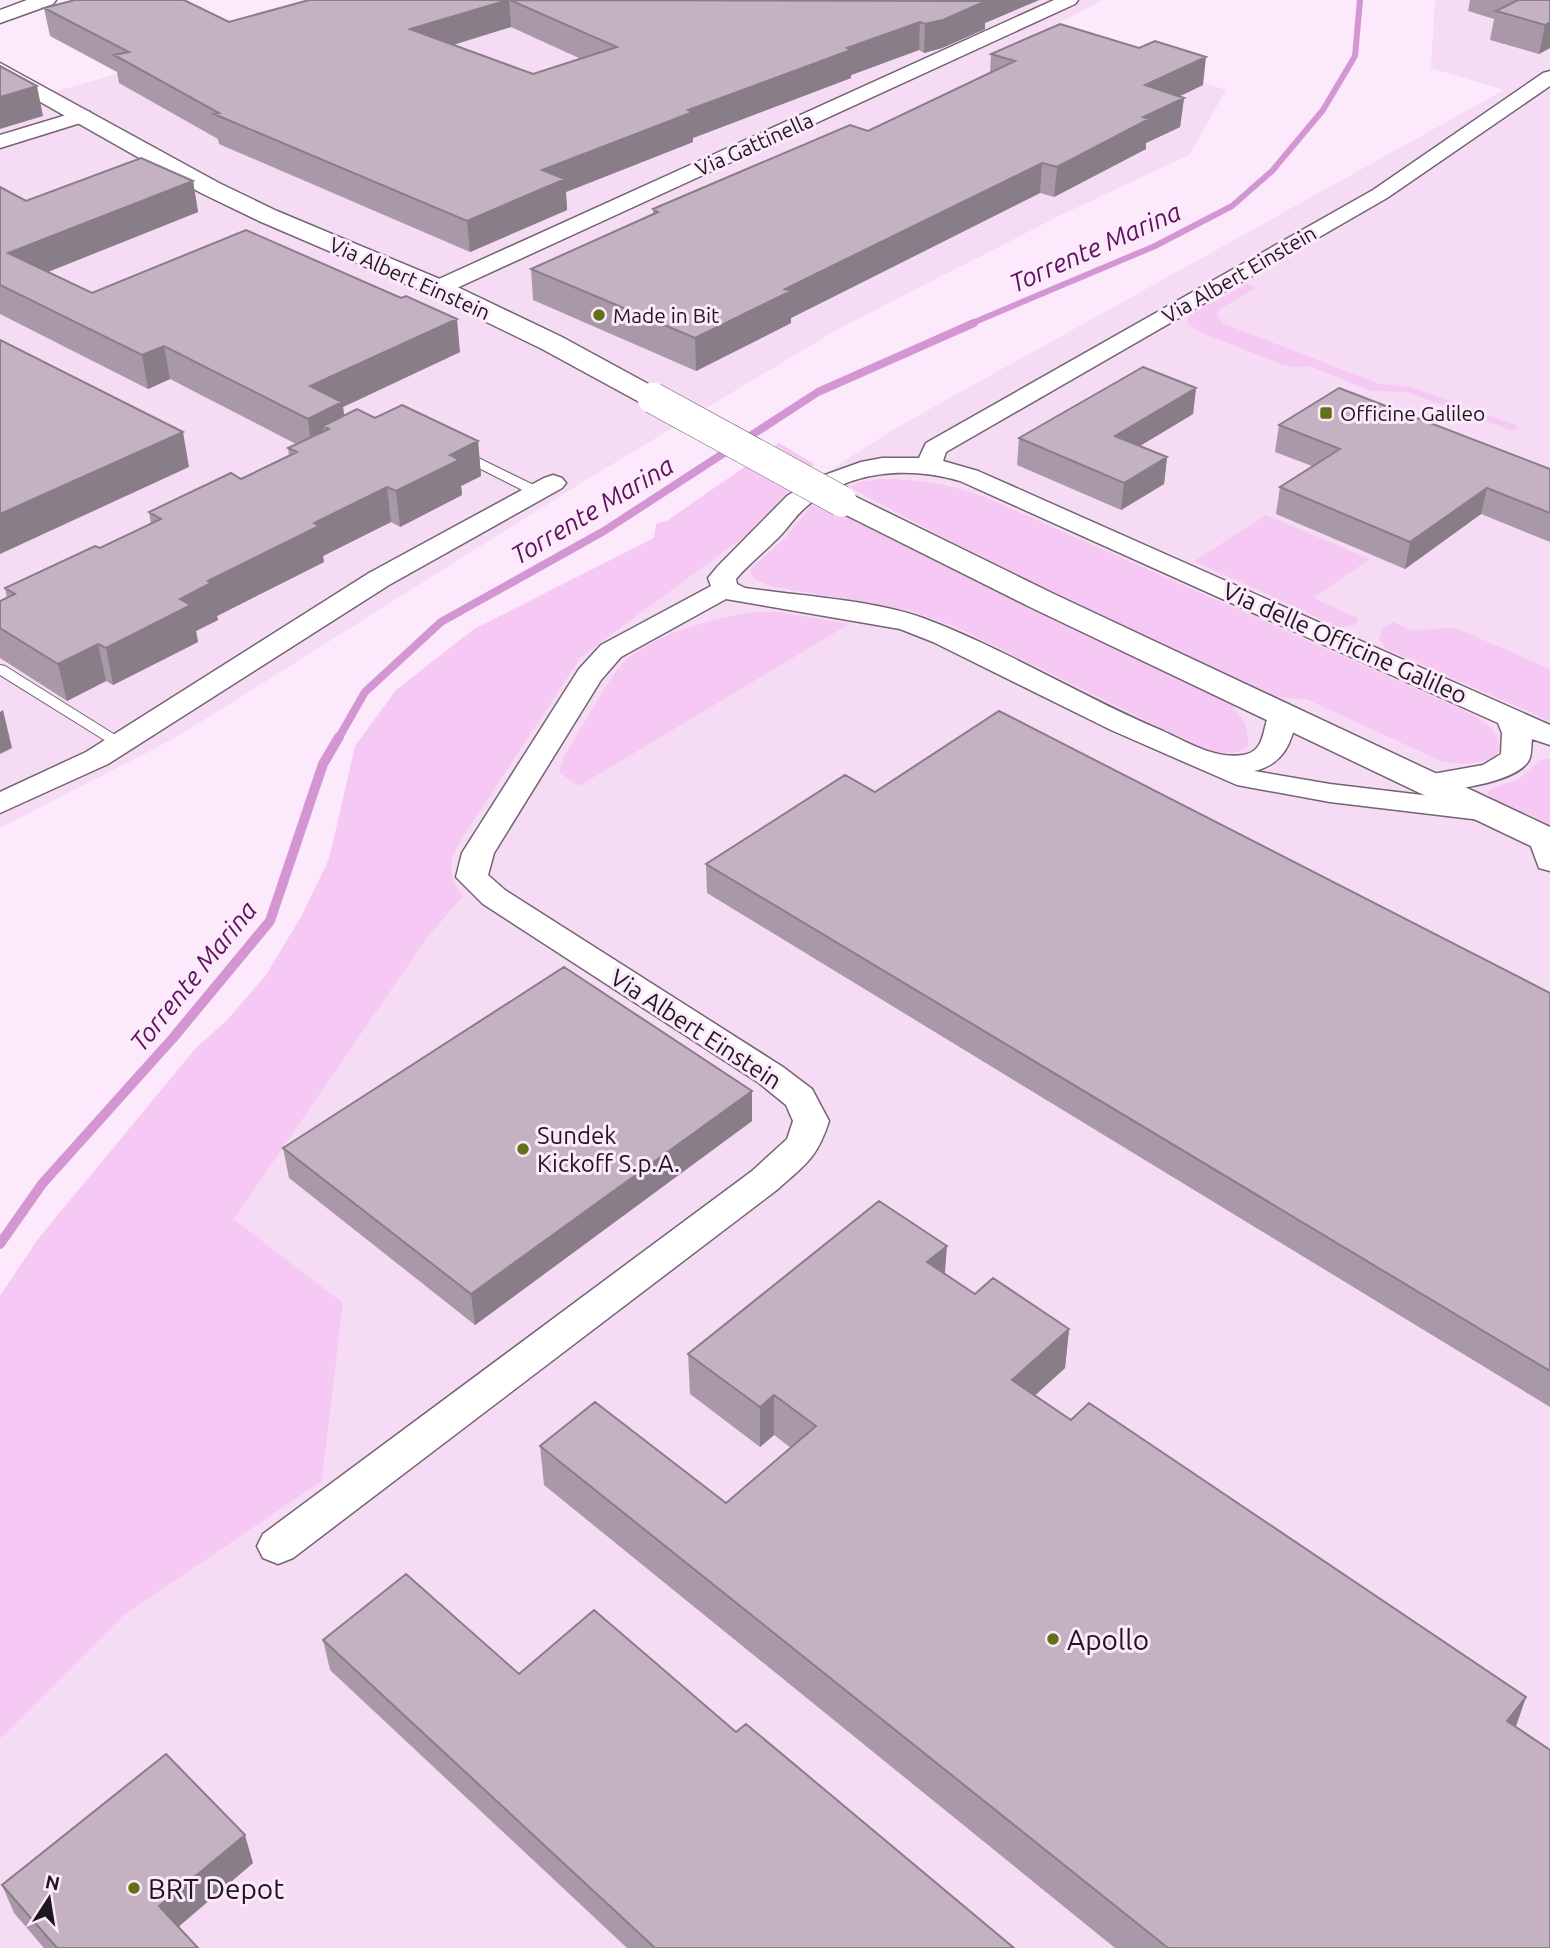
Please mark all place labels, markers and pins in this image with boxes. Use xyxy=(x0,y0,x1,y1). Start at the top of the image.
place label: Made in Bit xyxy=(613,303,719,327)
marker: Made in Bit xyxy=(591,307,607,323)
place label: Officine Galileo xyxy=(1340,401,1485,425)
marker: Officine Galileo xyxy=(1318,405,1334,421)
place label: Sundek Kickoff S.p.A. xyxy=(537,1122,680,1177)
marker: Sundek Kickoff S.p.A. xyxy=(515,1141,531,1157)
place label: Apollo xyxy=(1067,1624,1149,1655)
marker: Apollo xyxy=(1045,1631,1061,1647)
place label: BRT Depot xyxy=(148,1873,284,1904)
marker: BRT Depot xyxy=(126,1880,142,1896)

